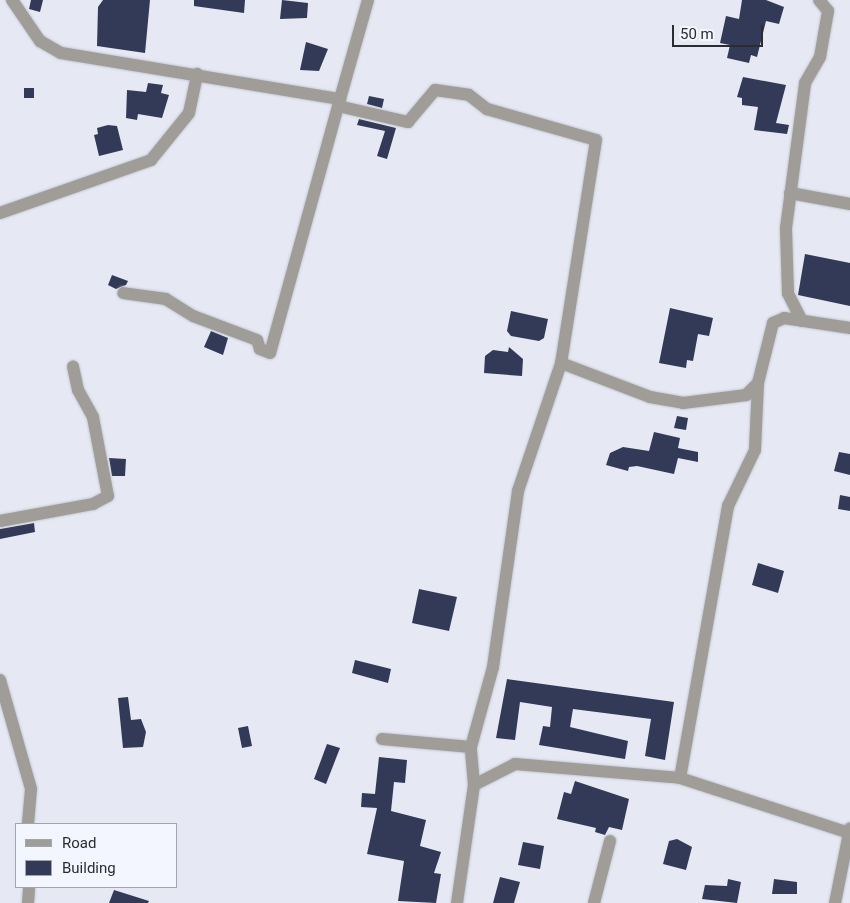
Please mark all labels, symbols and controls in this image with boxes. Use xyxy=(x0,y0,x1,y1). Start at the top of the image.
scale bar xyxy=(675,15,766,47)
text: 50 m xyxy=(680,25,714,43)
legend xyxy=(15,823,178,888)
text: Road xyxy=(62,834,96,852)
text: Building xyxy=(62,859,116,877)

